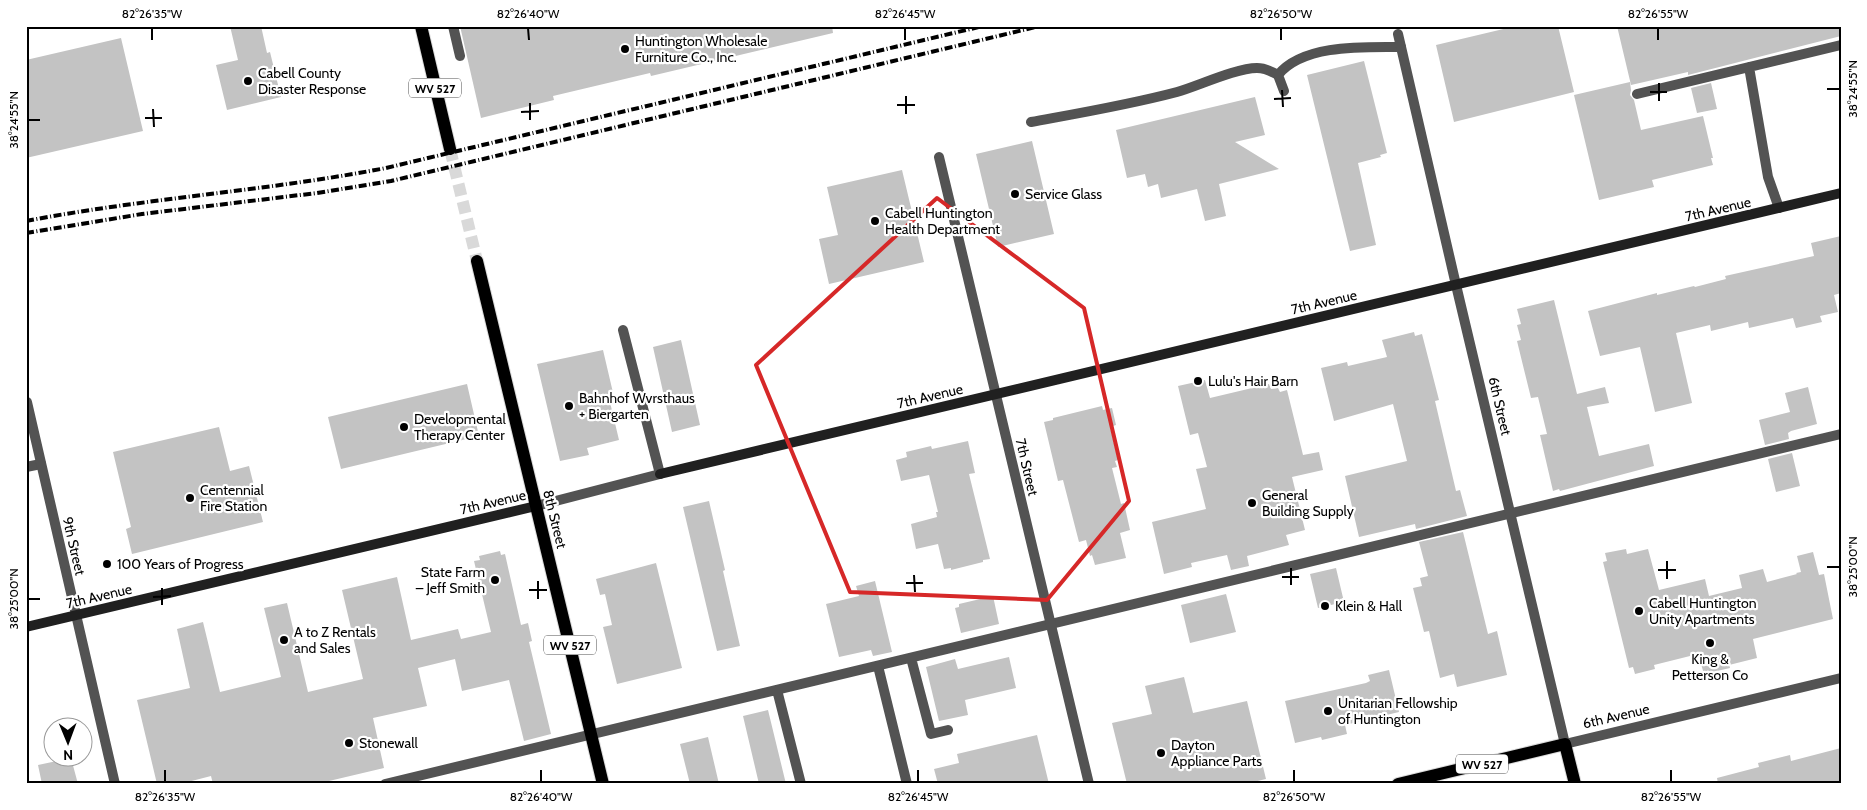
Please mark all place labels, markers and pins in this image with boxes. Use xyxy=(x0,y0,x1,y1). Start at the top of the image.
place label: Huntington Wholesale Furniture Co., Inc. xyxy=(635,32,767,66)
marker: Huntington Wholesale Furniture Co., Inc. xyxy=(619,43,631,55)
place label: Cabell County Disaster Response xyxy=(258,64,366,98)
marker: Cabell County Disaster Response xyxy=(242,75,254,87)
place label: Service Glass xyxy=(1025,185,1102,203)
marker: Service Glass xyxy=(1009,188,1021,200)
place label: Cabell Huntington Health Department xyxy=(885,204,1000,238)
marker: Cabell Huntington Health Department xyxy=(869,215,881,227)
place label: Lulu's Hair Barn xyxy=(1208,372,1299,390)
marker: Lulu's Hair Barn xyxy=(1192,375,1204,387)
place label: Bahnhof Wvrsthaus + Biergarten xyxy=(579,389,695,423)
marker: Bahnhof Wvrsthaus + Biergarten xyxy=(563,400,575,412)
place label: Developmental Therapy Center xyxy=(414,410,506,444)
marker: Developmental Therapy Center xyxy=(398,421,410,433)
place label: Centennial Fire Station xyxy=(200,481,267,515)
place label: General Building Supply xyxy=(1262,486,1354,520)
marker: Centennial Fire Station xyxy=(184,492,196,504)
marker: General Building Supply xyxy=(1246,497,1258,509)
place label: 100 Years of Progress xyxy=(117,555,244,573)
marker: 100 Years of Progress xyxy=(101,558,113,570)
place label: State Farm – Jeff Smith xyxy=(416,563,485,597)
marker: State Farm – Jeff Smith xyxy=(489,574,501,586)
place label: Cabell Huntington Unity Apartments xyxy=(1649,594,1757,628)
place label: Klein & Hall xyxy=(1335,597,1403,615)
marker: Klein & Hall xyxy=(1319,600,1331,612)
marker: Cabell Huntington Unity Apartments xyxy=(1633,605,1645,617)
place label: A to Z Rentals and Sales xyxy=(294,623,376,657)
marker: A to Z Rentals and Sales xyxy=(278,634,290,646)
marker: King & Petterson Co xyxy=(1704,637,1716,649)
place label: King & Petterson Co xyxy=(1672,650,1749,684)
place label: Unitarian Fellowship of Huntington xyxy=(1338,694,1458,728)
marker: Unitarian Fellowship of Huntington xyxy=(1322,705,1334,717)
place label: Stonewall xyxy=(359,734,418,752)
place label: Dayton Appliance Parts xyxy=(1171,736,1262,770)
marker: Stonewall xyxy=(343,737,355,749)
marker: Dayton Appliance Parts xyxy=(1155,747,1167,759)

